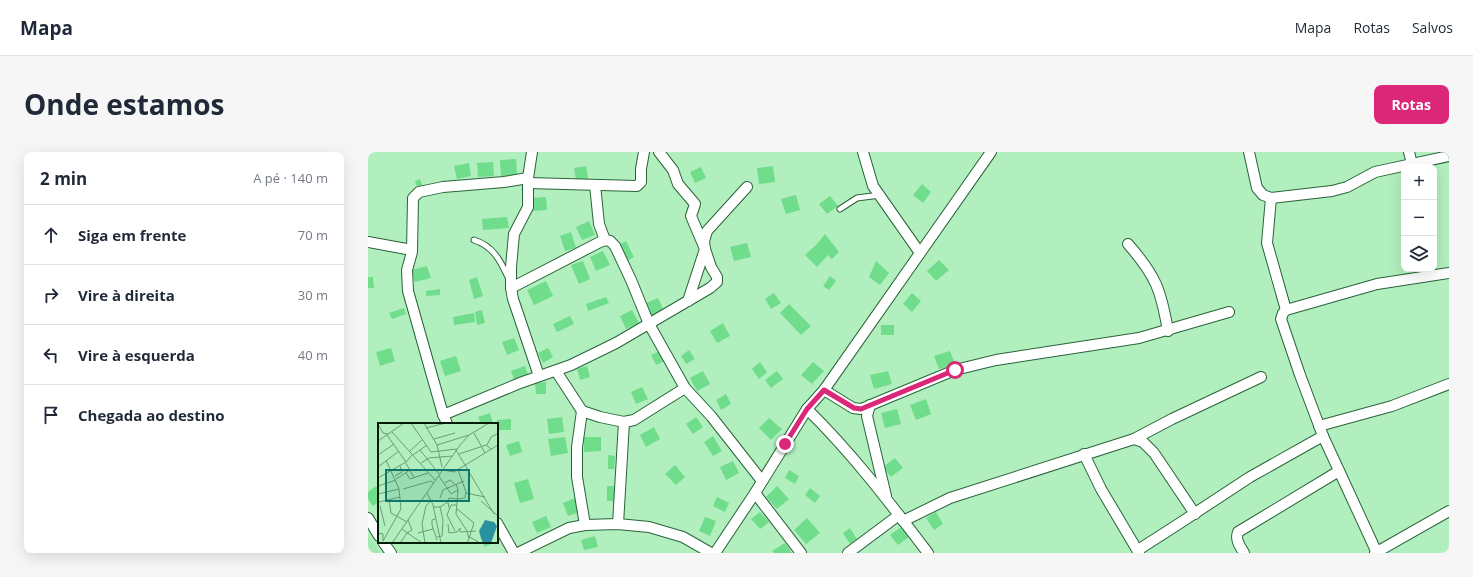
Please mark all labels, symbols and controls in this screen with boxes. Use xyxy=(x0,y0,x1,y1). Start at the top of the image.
text: Mapa xyxy=(20,15,73,41)
text: Mapa xyxy=(1295,18,1331,37)
text: Rotas xyxy=(1353,18,1390,37)
text: Salvos xyxy=(1412,18,1453,37)
text: Onde estamos xyxy=(24,85,225,123)
button: Rotas xyxy=(1374,85,1449,124)
map controls xyxy=(1401,164,1437,272)
button: + xyxy=(1401,164,1437,200)
text: 2 min xyxy=(40,167,87,190)
text: A pé · 140 m xyxy=(253,169,328,187)
button: − xyxy=(1401,200,1437,236)
icon: ahead xyxy=(40,224,62,246)
text: Siga em frente xyxy=(78,225,186,245)
text: 70 m xyxy=(298,226,328,244)
button: layers xyxy=(1401,236,1437,272)
icon: right xyxy=(40,284,62,306)
text: Vire à direita xyxy=(78,285,175,305)
text: 30 m xyxy=(298,286,328,304)
icon: left xyxy=(40,344,62,366)
text: Vire à esquerda xyxy=(78,345,195,365)
text: 40 m xyxy=(298,346,328,364)
route start xyxy=(946,361,964,379)
icon: arrive xyxy=(40,404,62,426)
text: Chegada ao destino xyxy=(78,405,225,425)
inset map xyxy=(378,423,498,543)
route end xyxy=(776,435,794,453)

